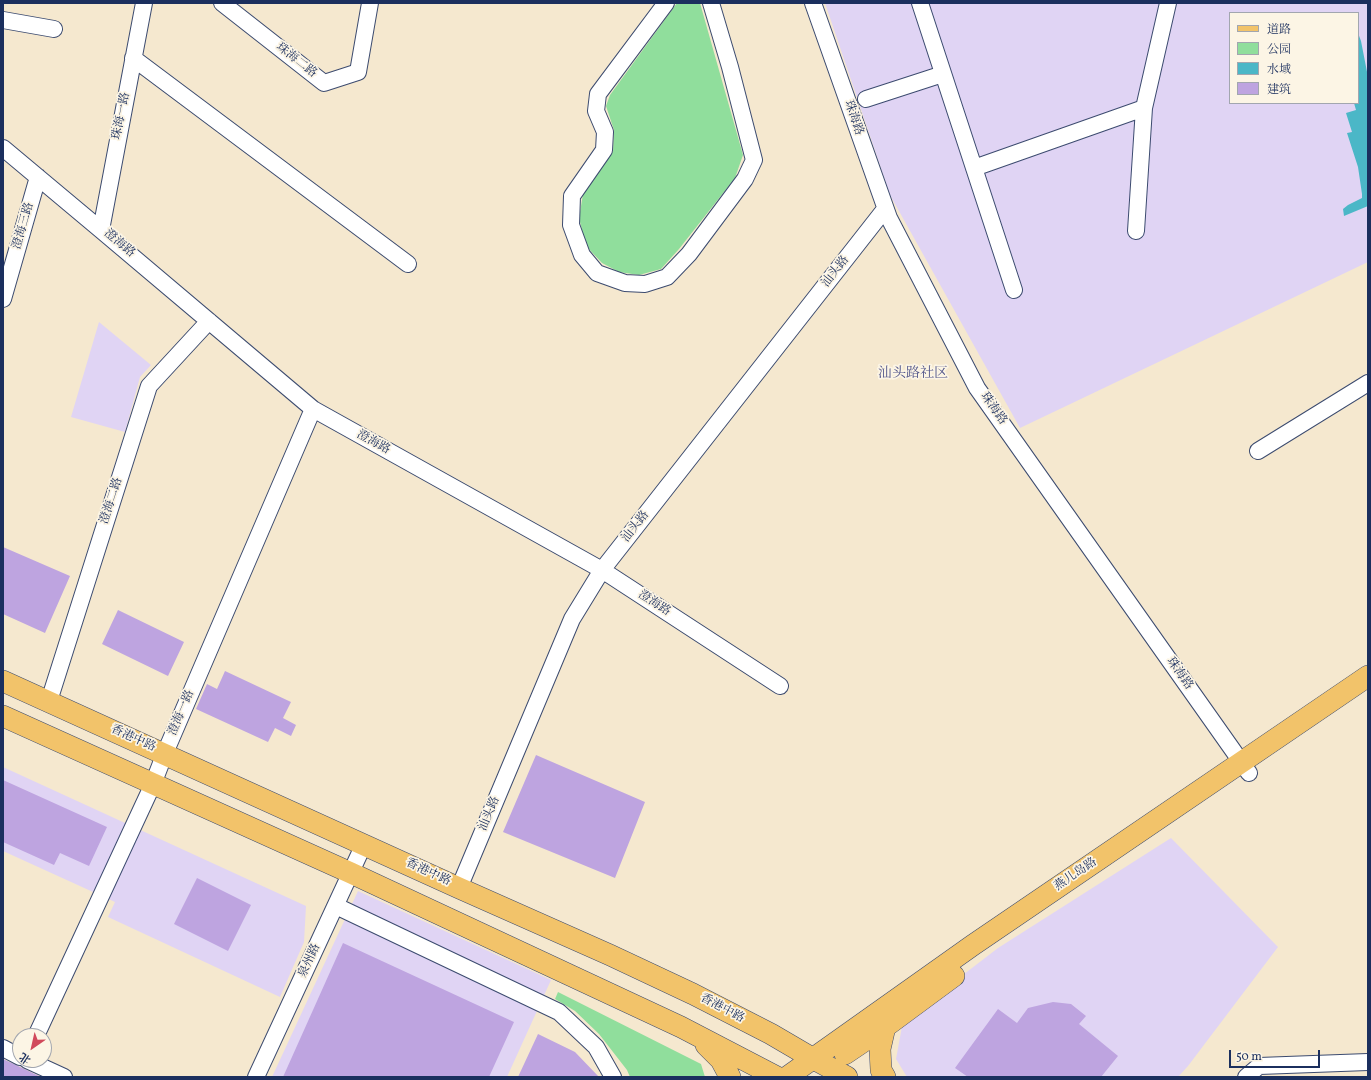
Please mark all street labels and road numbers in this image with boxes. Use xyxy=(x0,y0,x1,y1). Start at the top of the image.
street label: 珠海二路 xyxy=(273,41,319,81)
street label: 珠海一路 xyxy=(110,91,134,141)
street label: 珠海路 xyxy=(840,99,866,137)
street label: 澄海三路 xyxy=(10,201,38,251)
street label: 澄海路 xyxy=(101,227,137,261)
street label: 汕头路 xyxy=(819,253,853,291)
street label: 珠海路 xyxy=(977,390,1009,428)
street label: 澄海路 xyxy=(354,428,392,458)
street label: 澄海二路 xyxy=(98,476,126,526)
street label: 汕头路 xyxy=(619,508,653,546)
street label: 澄海路 xyxy=(635,588,673,620)
street label: 珠海路 xyxy=(1163,655,1195,693)
street label: 澄海一路 xyxy=(166,688,198,738)
street label: 香港中路 xyxy=(108,723,158,755)
street label: 汕头路 xyxy=(476,795,504,833)
street label: 香港中路 xyxy=(403,856,453,890)
street label: 燕儿岛路 xyxy=(1052,856,1100,894)
street label: 泉州路 xyxy=(296,942,324,980)
street label: 香港中路 xyxy=(697,991,747,1027)

